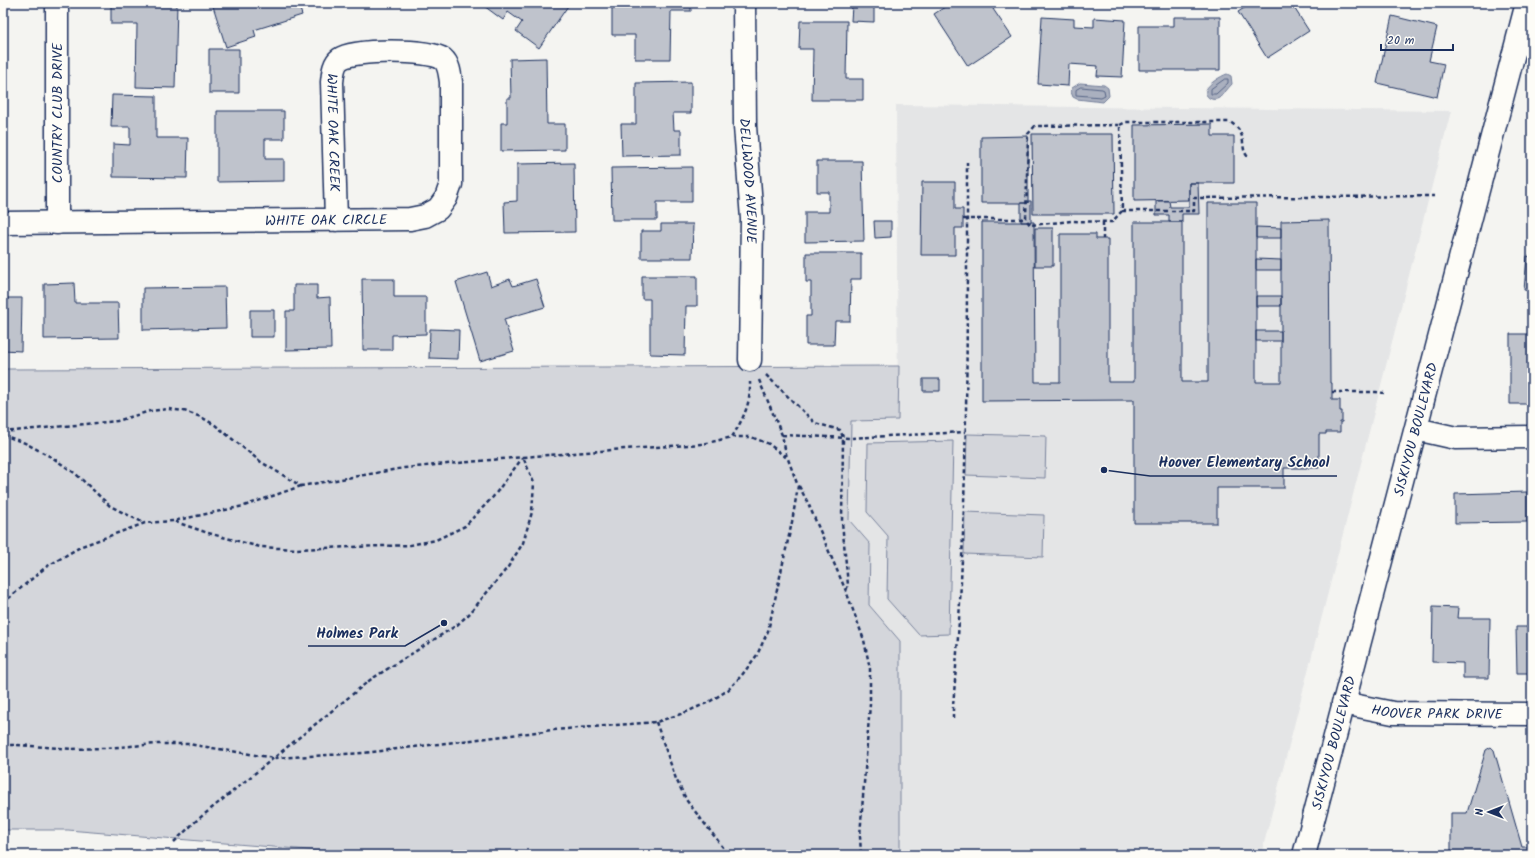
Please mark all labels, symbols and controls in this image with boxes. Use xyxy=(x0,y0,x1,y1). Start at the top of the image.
scale bar xyxy=(1381,26,1453,52)
text: 20 m xyxy=(1387,31,1415,50)
street label: COUNTRY CLUB DRIVE xyxy=(47,42,69,183)
street label: WHITE OAK CREEK xyxy=(320,72,345,193)
street label: DELLWOOD AVENUE xyxy=(733,118,762,244)
street label: WHITE OAK CIRCLE xyxy=(265,209,388,232)
street label: SISKIYOU BOULEVARD xyxy=(1388,360,1444,499)
callout: Hoover Elementary School xyxy=(1150,449,1337,476)
text: Hoover Elementary School xyxy=(1159,451,1329,475)
callout: Holmes Park xyxy=(308,619,405,646)
text: Holmes Park xyxy=(316,622,398,646)
street label: SISKIYOU BOULEVARD xyxy=(1306,674,1362,812)
street label: HOOVER PARK DRIVE xyxy=(1369,699,1504,726)
north arrow xyxy=(1469,792,1509,832)
text: N xyxy=(1471,808,1489,815)

